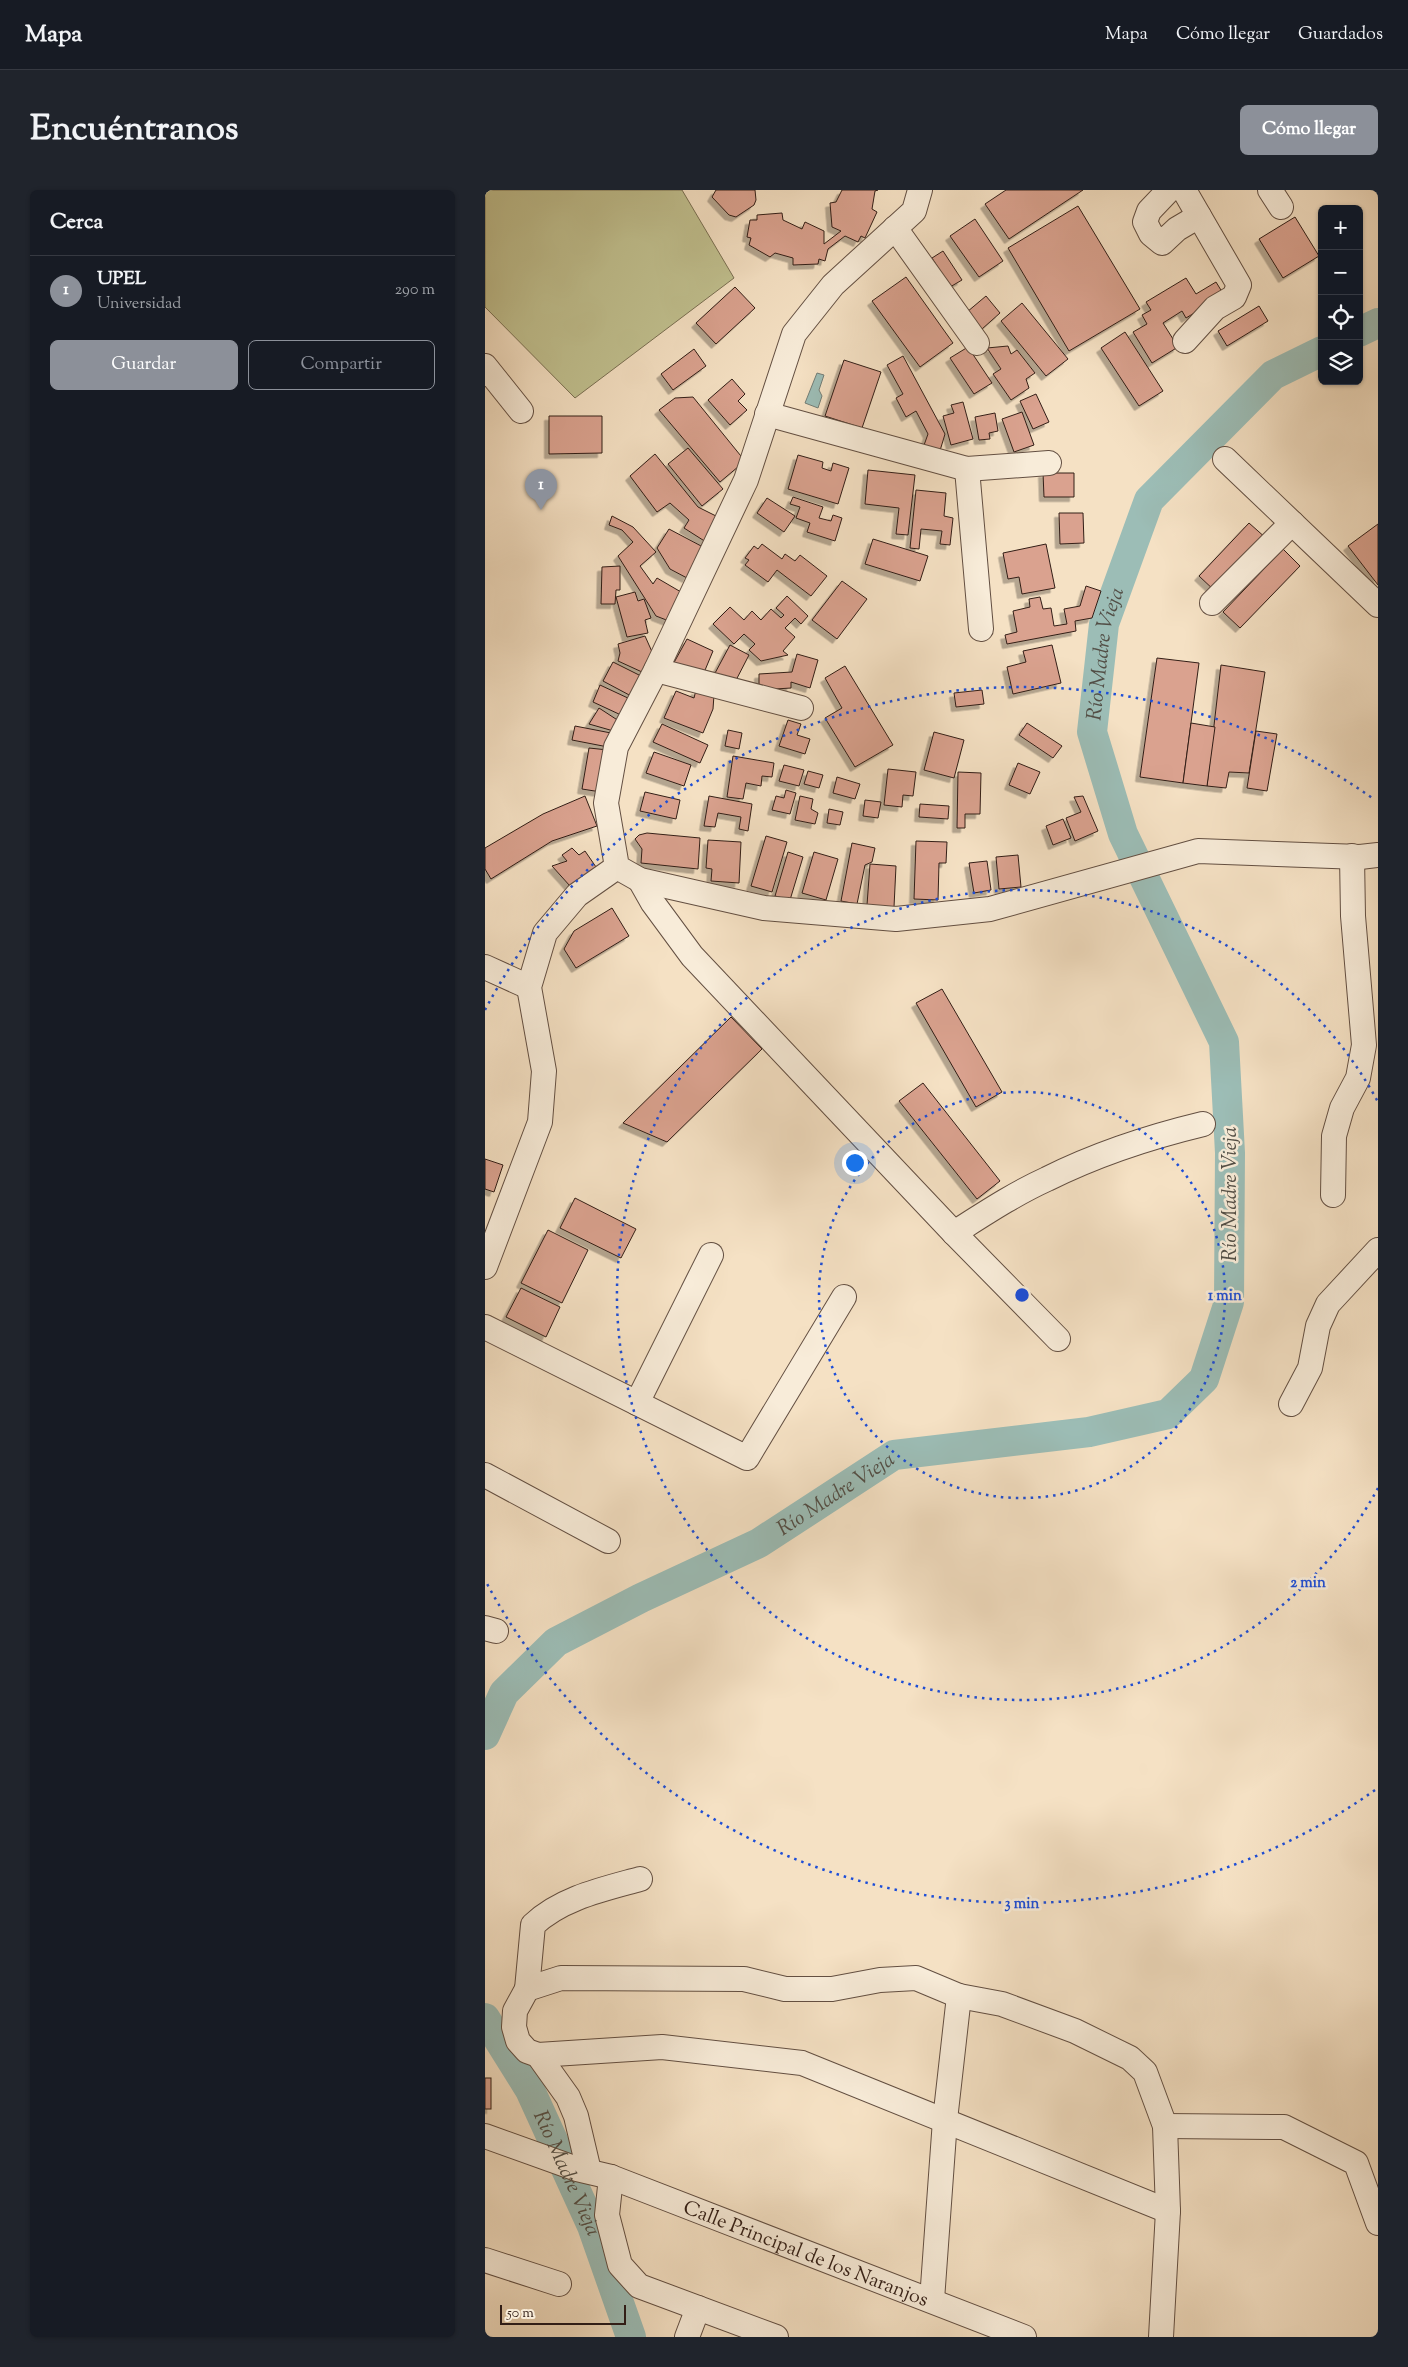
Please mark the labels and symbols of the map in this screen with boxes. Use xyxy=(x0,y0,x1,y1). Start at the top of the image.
pin: 1 xyxy=(525,469,557,510)
water label: Río Madre Vieja xyxy=(1080,583,1133,722)
water label: Río Madre Vieja xyxy=(1216,1126,1246,1261)
your location xyxy=(842,1150,868,1176)
centre of rings xyxy=(1013,1286,1031,1304)
text: 1 min xyxy=(1208,1286,1242,1307)
water label: Río Madre Vieja xyxy=(772,1445,901,1544)
text: 2 min xyxy=(1290,1573,1326,1594)
text: 3 min xyxy=(1005,1894,1040,1915)
water label: Río Madre Vieja xyxy=(524,2106,607,2240)
street label: Calle Principal de los Naranjos xyxy=(678,2194,932,2316)
scale bar xyxy=(500,2302,626,2325)

